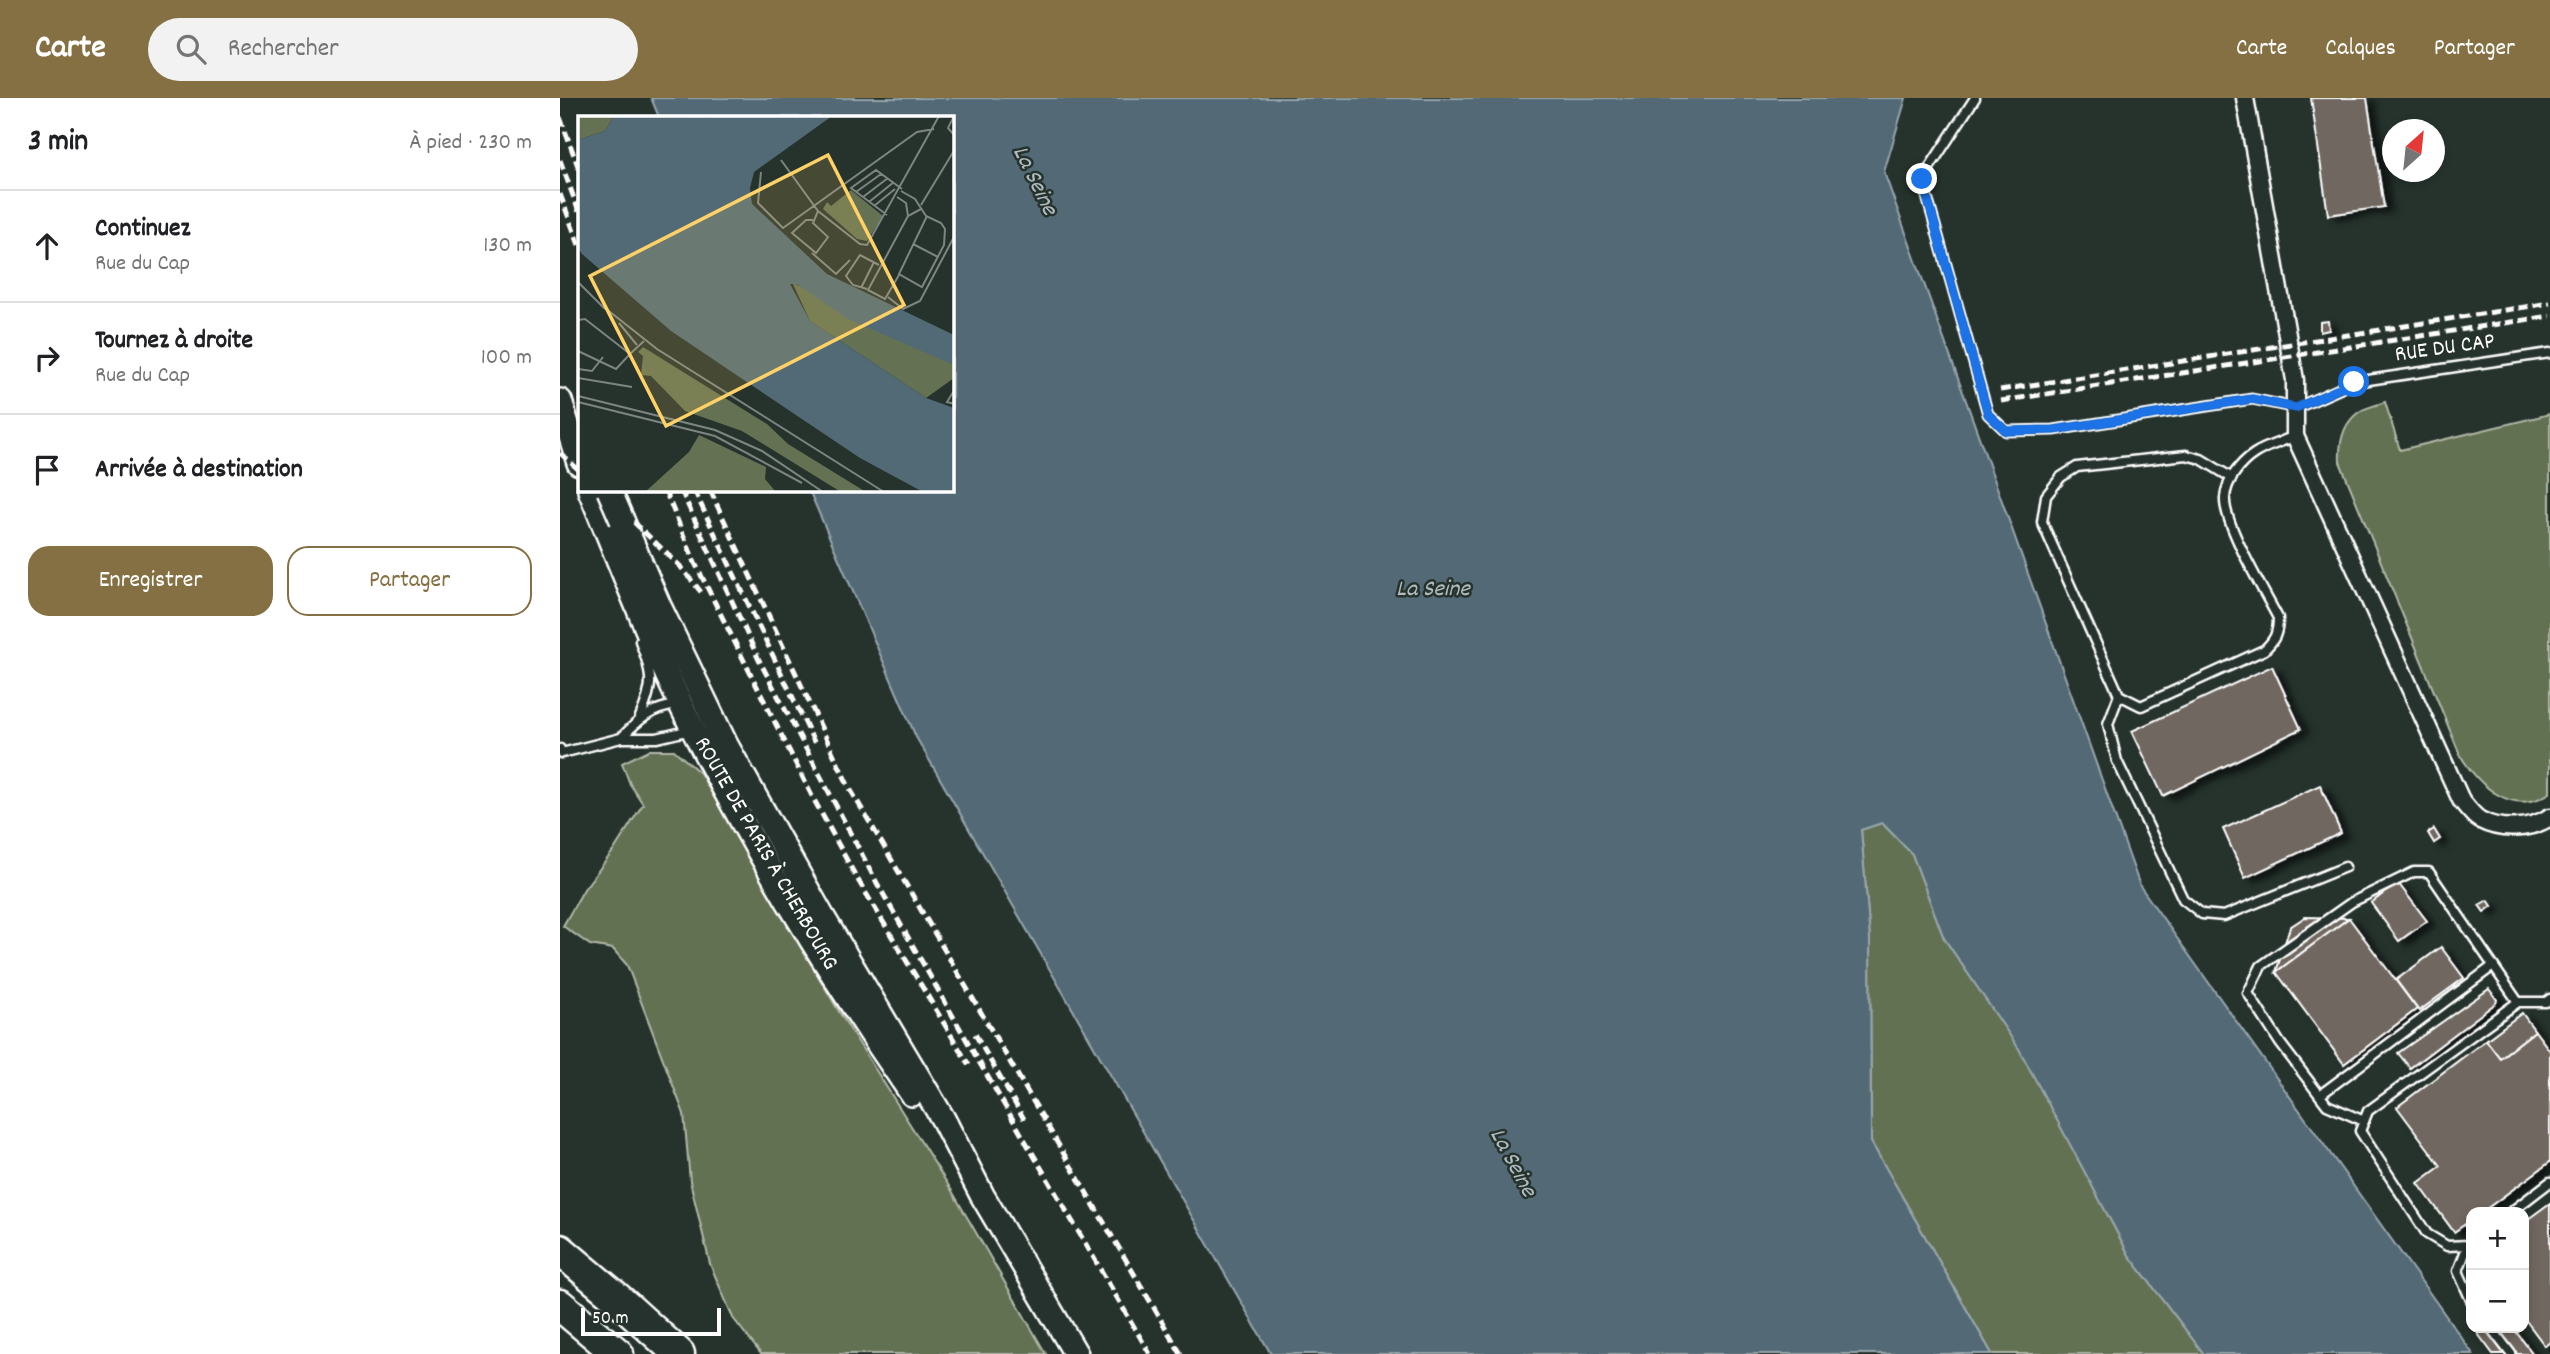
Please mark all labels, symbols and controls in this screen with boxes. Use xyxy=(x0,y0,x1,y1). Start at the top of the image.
search box xyxy=(148,18,638,81)
text: Carte xyxy=(35,26,106,73)
icon: search xyxy=(172,30,210,68)
text: Rechercher xyxy=(228,31,339,68)
text: Carte xyxy=(2236,32,2287,66)
text: Calques xyxy=(2325,32,2396,66)
text: Partager xyxy=(2434,32,2515,66)
inset map xyxy=(578,116,954,492)
north arrow xyxy=(2382,119,2445,182)
text: 3 min xyxy=(28,122,88,165)
text: À pied · 230 m xyxy=(409,127,532,160)
water label: La Seine xyxy=(1003,140,1066,223)
route end xyxy=(1906,163,1937,194)
text: Continuez xyxy=(95,211,190,248)
icon: ahead xyxy=(28,227,66,265)
text: 130 m xyxy=(483,230,532,263)
text: Rue du Cap xyxy=(95,248,190,281)
text: Tournez à droite xyxy=(95,323,253,360)
street label: RUE DU CAP xyxy=(2393,326,2497,372)
icon: right xyxy=(28,339,66,377)
text: 100 m xyxy=(481,342,532,375)
text: Rue du Cap xyxy=(95,360,190,393)
route start xyxy=(2338,366,2369,397)
icon: arrive xyxy=(28,451,66,489)
text: Arrivée à destination xyxy=(95,452,303,489)
button: Enregistrer xyxy=(28,546,273,616)
button: Partager xyxy=(287,546,532,616)
water label: La Seine xyxy=(1396,573,1471,607)
street label: ROUTE DE PARIS À CHERBOURG xyxy=(685,731,845,977)
water label: La Seine xyxy=(1480,1122,1545,1205)
map controls xyxy=(2466,1207,2529,1333)
button: + xyxy=(2466,1207,2529,1270)
button: − xyxy=(2466,1270,2529,1333)
scale bar xyxy=(581,1305,721,1337)
text: 50 m xyxy=(592,1306,629,1333)

